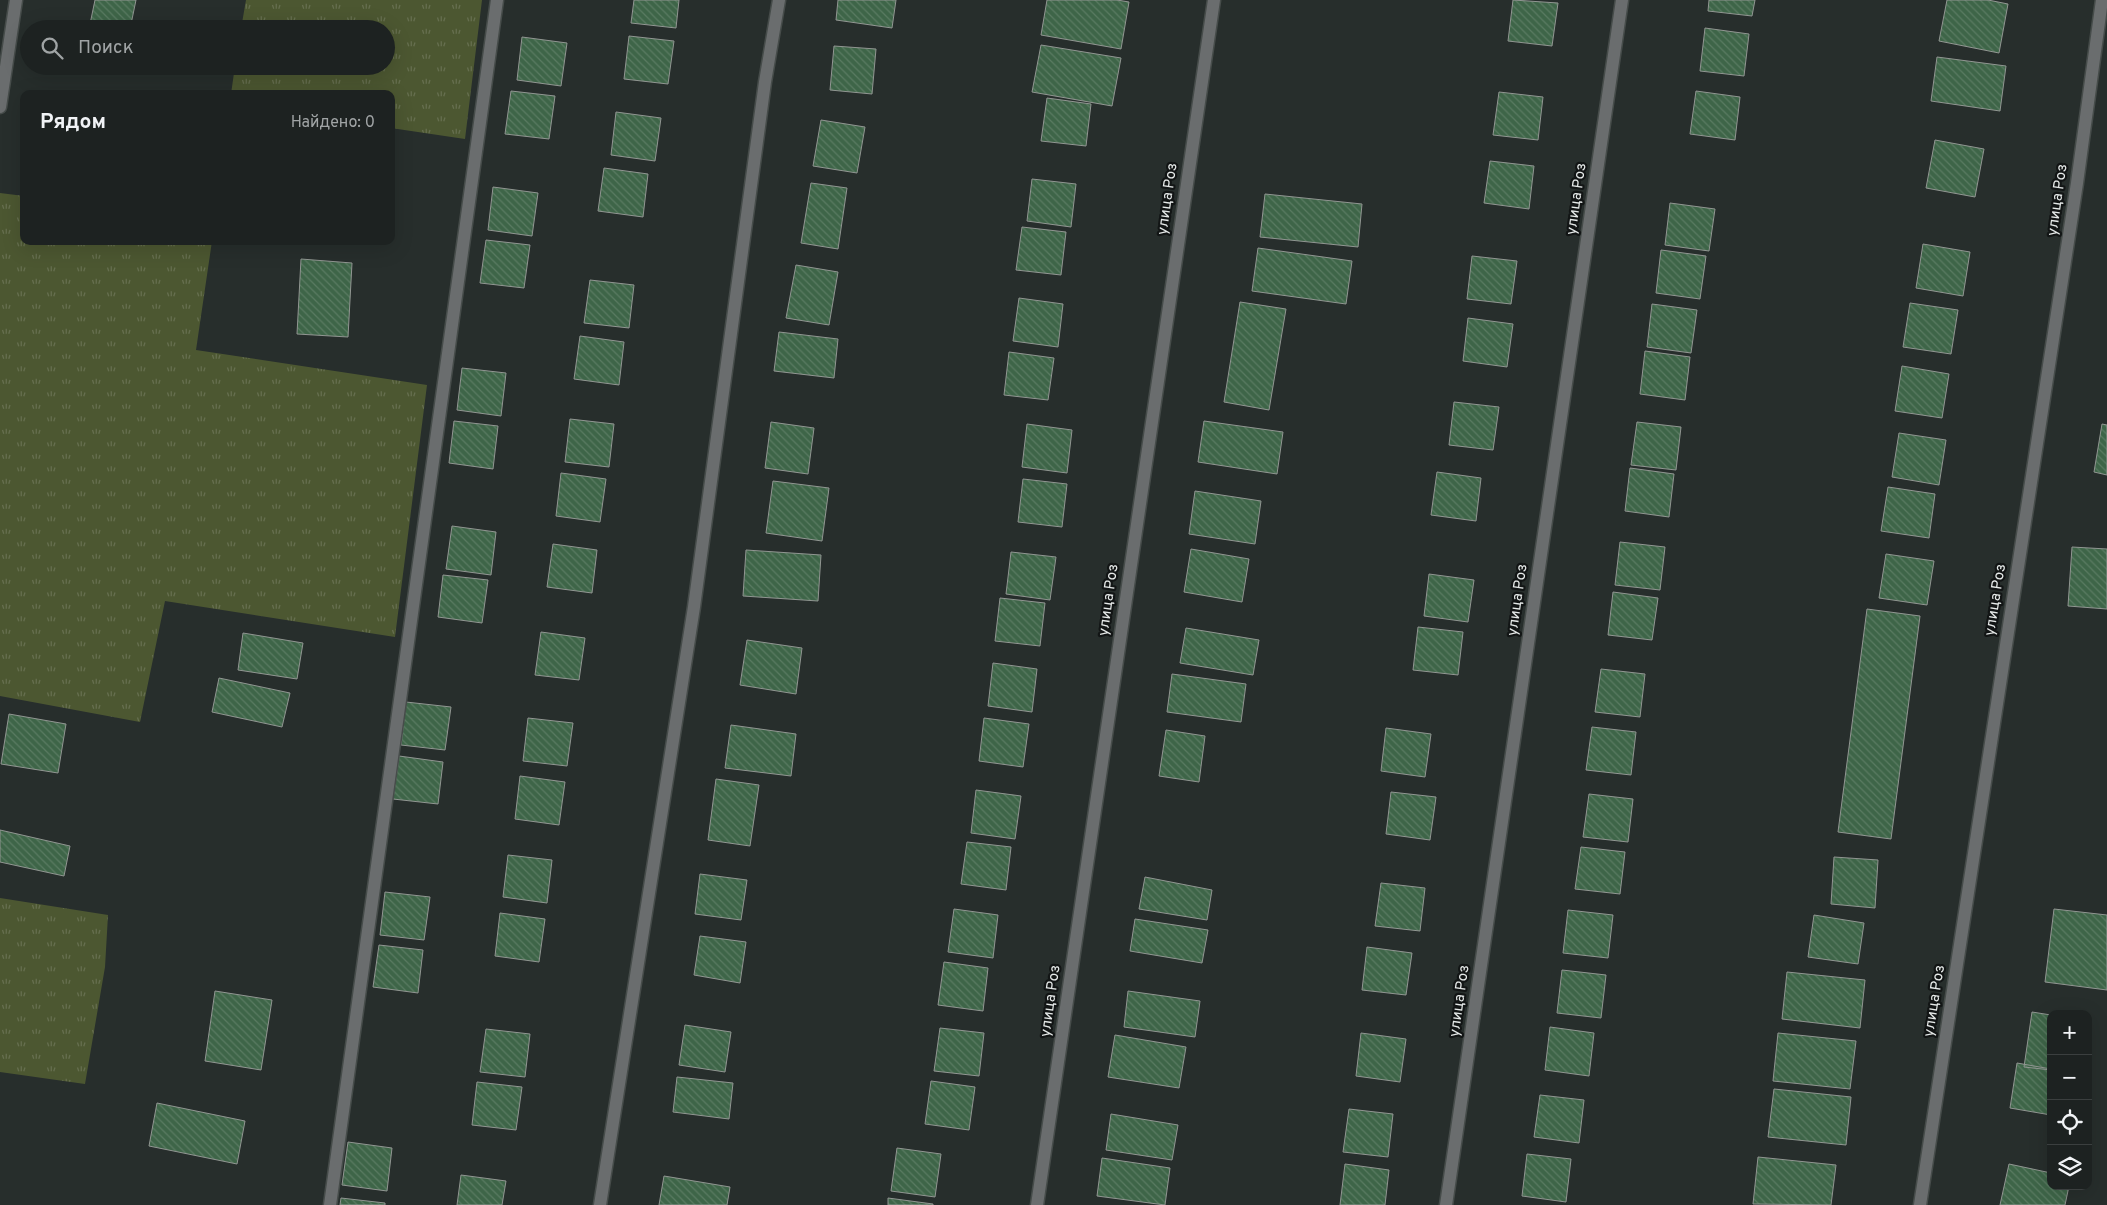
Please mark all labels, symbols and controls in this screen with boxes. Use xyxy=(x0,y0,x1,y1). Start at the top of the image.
search box xyxy=(20,20,395,75)
icon: search xyxy=(38,34,66,62)
text: Поиск xyxy=(78,36,134,60)
text: Рядом xyxy=(40,109,106,136)
text: Найдено: 0 xyxy=(291,113,375,133)
street label: улица Роз xyxy=(1154,162,1182,236)
street label: улица Роз xyxy=(1563,162,1591,236)
street label: улица Роз xyxy=(2044,163,2072,237)
street label: улица Роз xyxy=(1095,563,1123,637)
street label: улица Роз xyxy=(1504,563,1532,637)
street label: улица Роз xyxy=(1981,563,2011,637)
street label: улица Роз xyxy=(1037,964,1065,1038)
street label: улица Роз xyxy=(1446,964,1474,1038)
street label: улица Роз xyxy=(1920,964,1950,1038)
map controls xyxy=(2047,1010,2092,1190)
button: + xyxy=(2047,1010,2092,1055)
button: − xyxy=(2047,1055,2092,1100)
button: locate xyxy=(2047,1100,2092,1145)
button: layers xyxy=(2047,1145,2092,1190)

